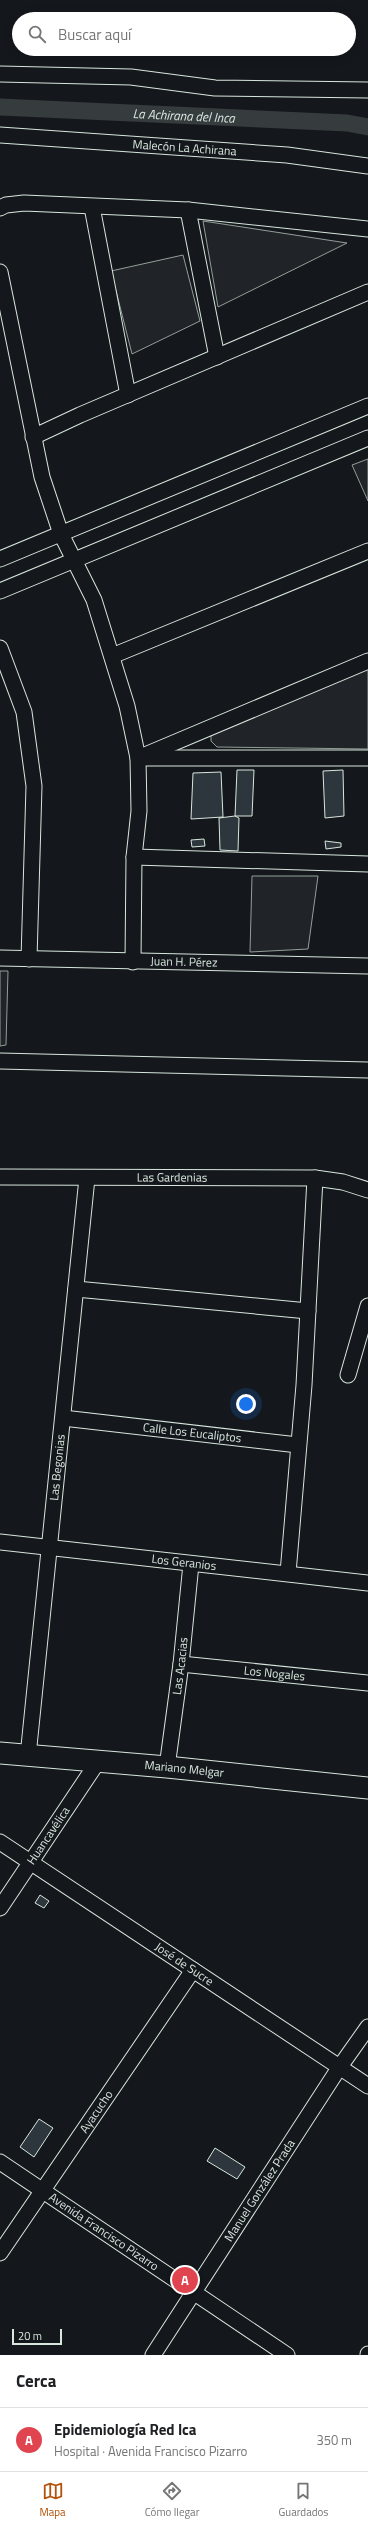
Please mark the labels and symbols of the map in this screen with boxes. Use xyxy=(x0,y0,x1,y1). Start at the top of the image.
water label: La Achirana del Inca xyxy=(132,103,237,128)
street label: Malecón La Achirana xyxy=(132,134,237,160)
street label: Juan H. Pérez xyxy=(150,951,218,972)
street label: Las Gardenias xyxy=(137,1167,208,1187)
your location xyxy=(236,1394,256,1414)
street label: Calle Los Eucaliptos xyxy=(142,1417,243,1447)
street label: Las Begonias xyxy=(44,1433,70,1502)
street label: Los Geranios xyxy=(151,1549,218,1575)
street label: Las Acacias xyxy=(167,1636,193,1696)
street label: Los Nogales xyxy=(243,1660,306,1686)
street label: Mariano Melgar xyxy=(144,1755,225,1782)
street label: Huancavélica xyxy=(22,1802,74,1868)
street label: José de Sucre xyxy=(151,1937,218,1990)
street label: Ayacucho xyxy=(74,2086,117,2137)
street label: Manuel González Prada xyxy=(219,2135,299,2245)
street label: Avenida Francisco Pizarro xyxy=(45,2187,163,2275)
pin: A xyxy=(172,2265,198,2295)
scale bar xyxy=(12,2327,62,2346)

